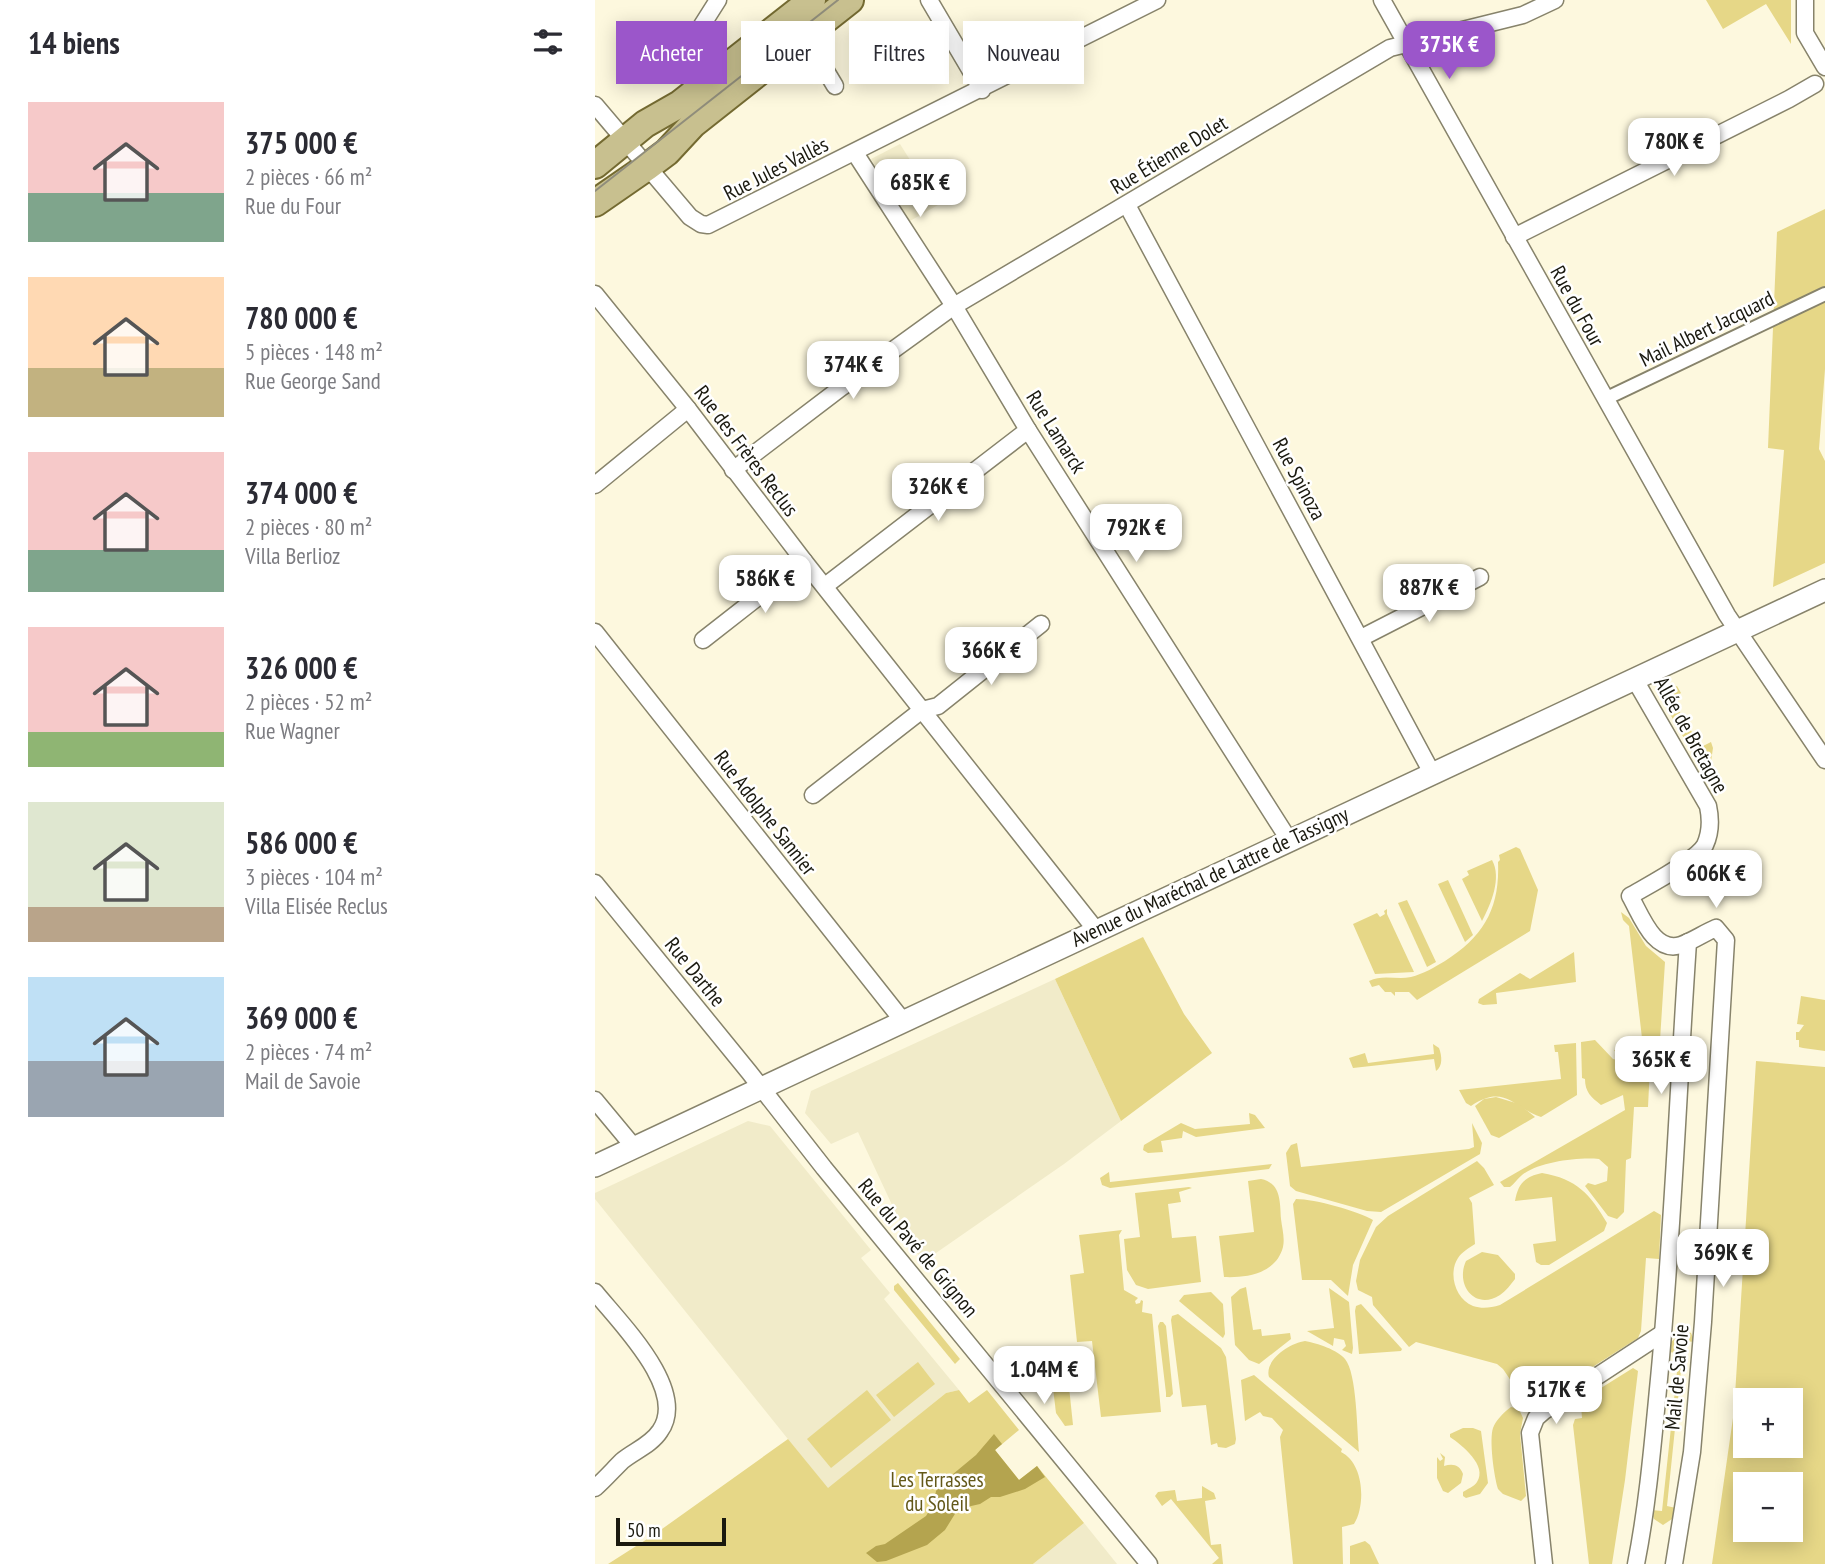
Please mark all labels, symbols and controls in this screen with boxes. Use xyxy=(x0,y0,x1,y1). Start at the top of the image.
chip: Acheter xyxy=(616,21,727,84)
chip: Louer xyxy=(741,21,835,84)
chip: Filtres xyxy=(849,21,949,84)
chip: Nouveau xyxy=(963,21,1084,84)
pin: 375K € xyxy=(1392,22,1506,81)
text: 14 biens xyxy=(28,23,120,62)
icon: filters xyxy=(529,23,567,61)
text: 375K € xyxy=(1419,29,1479,58)
street label: Rue Étienne Dolet xyxy=(1105,109,1232,200)
pin: 780K € xyxy=(1617,118,1731,178)
text: 375 000 € xyxy=(245,123,358,162)
text: 780K € xyxy=(1644,126,1704,155)
icon: home xyxy=(84,130,168,214)
street label: Rue Jules Vallès xyxy=(719,131,833,206)
pin: 685K € xyxy=(863,160,977,219)
text: 2 pièces · 66 m² xyxy=(245,162,372,191)
text: 685K € xyxy=(890,167,950,196)
text: Rue du Four xyxy=(245,191,341,220)
street label: Rue du Four xyxy=(1544,261,1611,351)
street label: Mail Albert Jacquard xyxy=(1635,284,1778,373)
text: 780 000 € xyxy=(245,298,358,337)
icon: home xyxy=(84,305,168,389)
text: 5 pièces · 148 m² xyxy=(245,337,383,366)
pin: 374K € xyxy=(796,342,910,401)
text: 374K € xyxy=(823,349,883,378)
text: Rue George Sand xyxy=(245,366,381,395)
street label: Rue des Frères Reclus xyxy=(688,380,804,522)
street label: Rue Lamarck xyxy=(1020,385,1092,478)
street label: Rue Spinoza xyxy=(1267,433,1332,524)
pin: 326K € xyxy=(881,463,995,523)
text: 326K € xyxy=(908,471,968,500)
text: 374 000 € xyxy=(245,473,358,512)
icon: home xyxy=(84,480,168,564)
pin: 792K € xyxy=(1079,504,1193,564)
text: 2 pièces · 80 m² xyxy=(245,512,372,541)
text: 792K € xyxy=(1106,512,1166,541)
text: Villa Berlioz xyxy=(245,541,340,570)
pin: 586K € xyxy=(708,556,822,615)
text: 586K € xyxy=(735,563,795,592)
pin: 887K € xyxy=(1372,564,1486,624)
text: 887K € xyxy=(1399,572,1459,601)
pin: 366K € xyxy=(934,628,1048,687)
text: 366K € xyxy=(961,635,1021,664)
text: 326 000 € xyxy=(245,648,358,687)
icon: home xyxy=(84,655,168,739)
street label: Allée de Bretagne xyxy=(1648,672,1735,798)
text: 2 pièces · 52 m² xyxy=(245,687,372,716)
text: Rue Wagner xyxy=(245,716,340,745)
street label: Rue Adolphe Sannier xyxy=(708,745,823,881)
street label: Avenue du Maréchal de Lattre de Tassigny xyxy=(1067,800,1353,953)
text: 586 000 € xyxy=(245,823,358,862)
icon: home xyxy=(84,830,168,914)
pin: 606K € xyxy=(1659,850,1773,910)
text: 606K € xyxy=(1686,858,1746,887)
text: 3 pièces · 104 m² xyxy=(245,862,383,891)
text: Villa Elisée Reclus xyxy=(245,891,388,920)
street label: Rue Darthe xyxy=(659,931,732,1012)
text: 369 000 € xyxy=(245,998,358,1037)
icon: home xyxy=(84,1005,168,1089)
pin: 365K € xyxy=(1604,1036,1718,1096)
text: 2 pièces · 74 m² xyxy=(245,1037,372,1066)
text: 365K € xyxy=(1631,1044,1691,1073)
text: Mail de Savoie xyxy=(245,1066,361,1095)
street label: Rue du Pavé de Grignon xyxy=(852,1173,984,1323)
pin: 369K € xyxy=(1666,1230,1780,1289)
text: 369K € xyxy=(1693,1237,1753,1266)
street label: Mail de Savoie xyxy=(1658,1323,1695,1431)
pin: 1.04M € xyxy=(979,1346,1109,1406)
text: 1.04M € xyxy=(1010,1354,1078,1383)
pin: 517K € xyxy=(1499,1366,1613,1426)
text: 517K € xyxy=(1526,1374,1586,1403)
map controls xyxy=(1733,1388,1803,1542)
button: + xyxy=(1733,1388,1803,1458)
park label: Les Terrasses du Soleil xyxy=(890,1466,984,1517)
button: − xyxy=(1733,1472,1803,1542)
scale bar xyxy=(616,1515,726,1547)
text: 50 m xyxy=(627,1518,661,1542)

